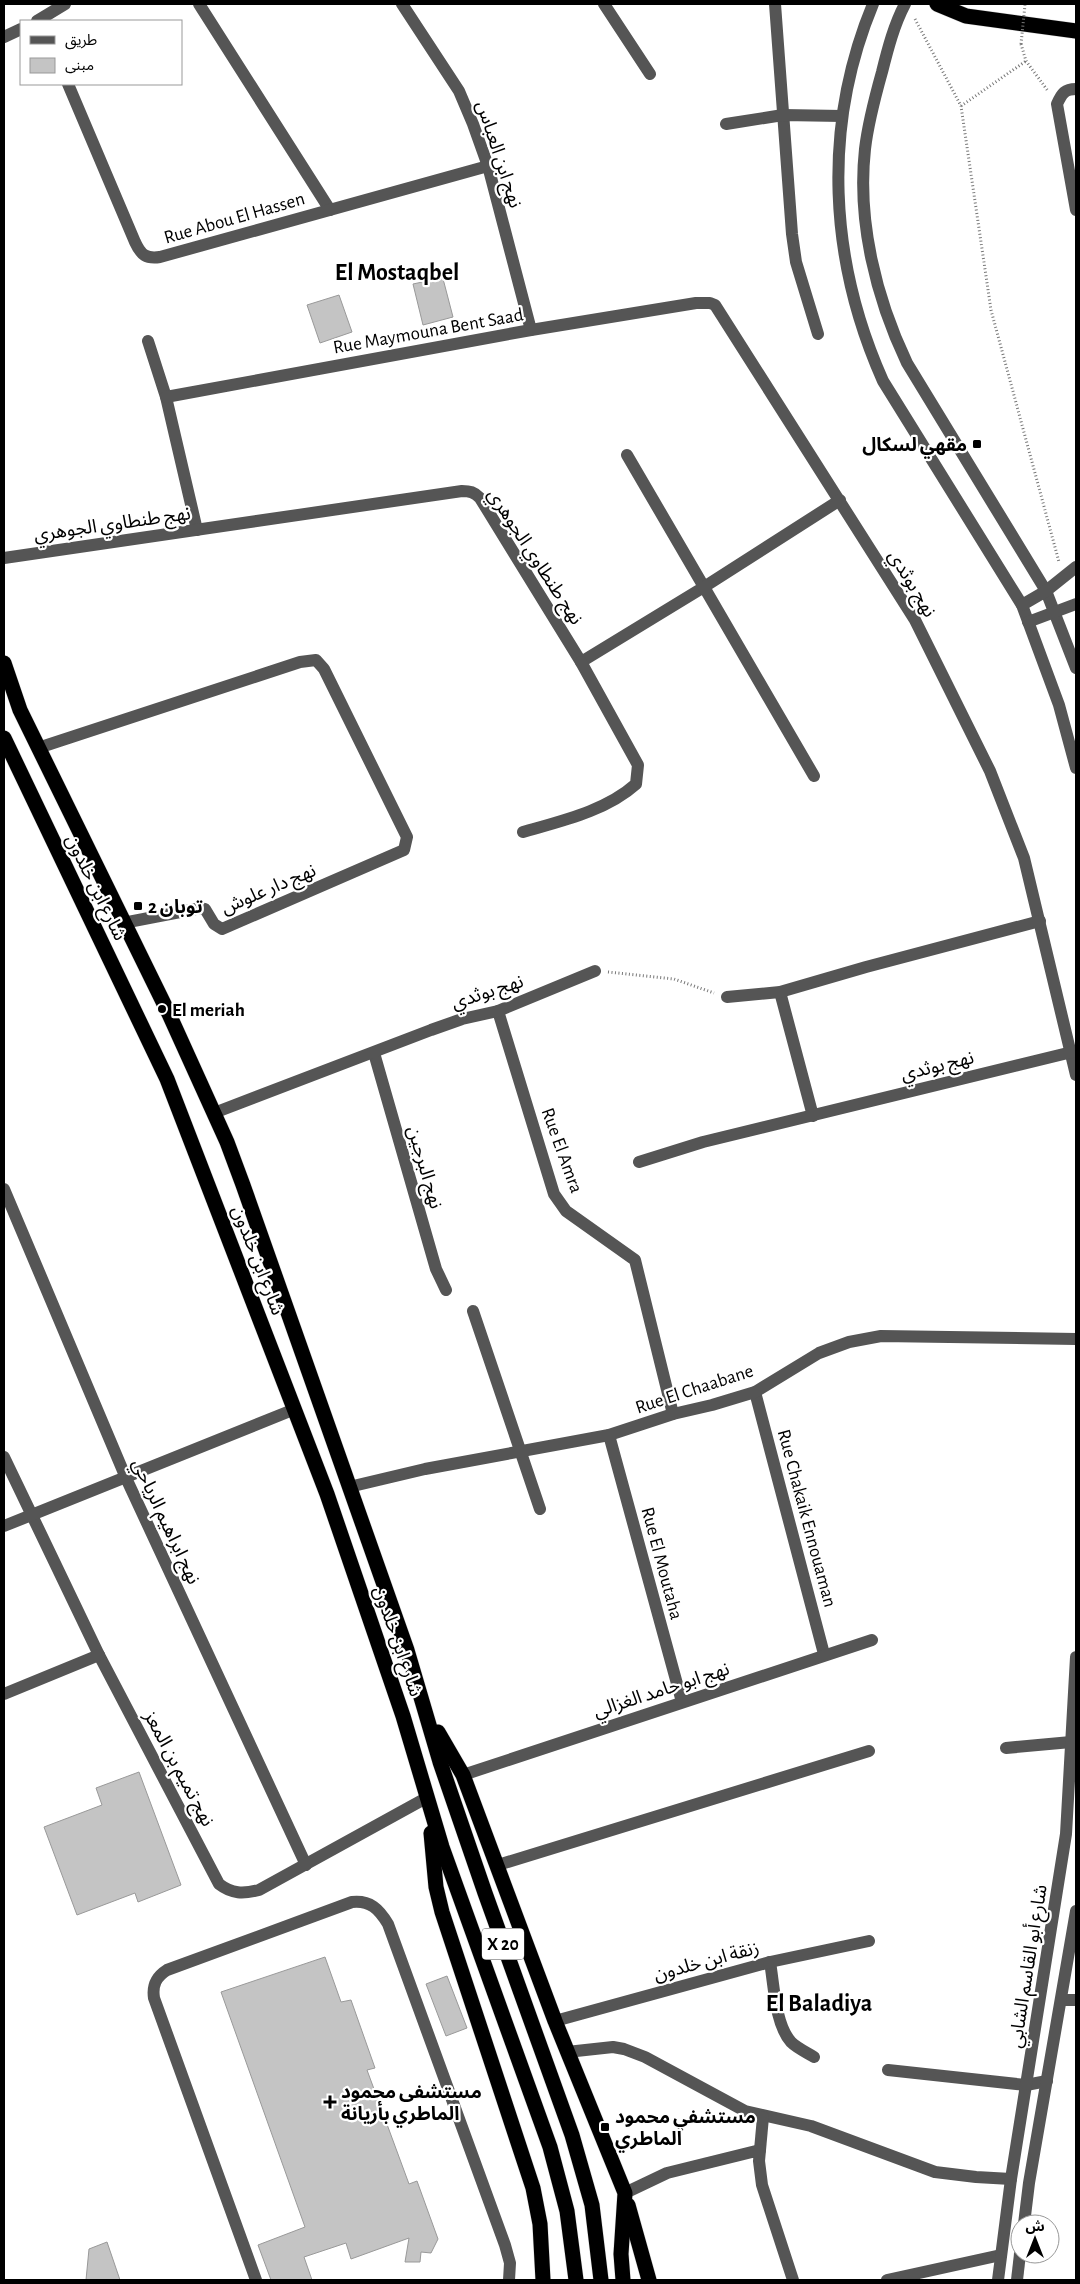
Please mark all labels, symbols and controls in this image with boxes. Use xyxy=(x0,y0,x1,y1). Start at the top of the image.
legend xyxy=(20,20,182,85)
text: طريق xyxy=(65,33,97,50)
text: مبنى xyxy=(65,58,94,74)
street label: نهج ابن العباس xyxy=(469,99,525,212)
street label: Rue Abou El Hassen xyxy=(162,189,307,248)
district label: El Mostaqbel xyxy=(335,261,459,285)
street label: Rue Maymouna Bent Saad xyxy=(332,305,525,358)
place label: مقهي لسكال xyxy=(862,436,967,459)
marker: مقهي لسكال xyxy=(971,438,983,450)
street label: نهج طنطاوي الجوهري xyxy=(480,485,586,631)
street label: نهج طنطاوي الجوهري xyxy=(33,504,192,549)
street label: نهج بوثدي xyxy=(881,547,939,623)
street label: شارع ابن خلدون xyxy=(59,832,129,945)
street label: نهج دار علوش xyxy=(218,861,320,922)
place label: توبان 2 xyxy=(148,898,203,917)
marker: توبان 2 xyxy=(132,900,144,912)
street label: نهج بوثدي xyxy=(449,972,527,1017)
place label: El meriah xyxy=(172,1001,245,1020)
marker: El meriah xyxy=(156,1003,168,1015)
street label: نهج بوثدي xyxy=(899,1048,977,1089)
street label: Rue El Amra xyxy=(537,1105,586,1196)
street label: نهج البرجين xyxy=(400,1124,445,1212)
street label: شارع ابن خلدون xyxy=(225,1203,287,1319)
street label: Rue El Chaabane xyxy=(633,1361,756,1417)
street label: Rue Chakaik Ennouaman xyxy=(774,1427,839,1609)
street label: نهج ابراهيم الرياحي xyxy=(124,1456,203,1589)
street label: Rue El Moutaha xyxy=(637,1505,686,1622)
street label: شارع ابن خلدون xyxy=(367,1584,425,1700)
street label: نهج ابو حامد الغزالي xyxy=(591,1659,733,1726)
street label: نهج تميم بن المعز xyxy=(136,1707,217,1831)
street label: شارع أبو القاسم الشابي xyxy=(1004,1883,1055,2050)
road number: X 20 xyxy=(482,1928,524,1960)
street label: زنقة ابن خلدون xyxy=(652,1938,761,1986)
district label: El Baladiya xyxy=(766,1992,872,2016)
place label: مستشفى محمود الماطري بأريانة xyxy=(341,2083,482,2128)
marker: مستشفى محمود الماطري بأريانة xyxy=(323,2095,337,2109)
place label: مستشفي محمود الماطري xyxy=(615,2108,756,2153)
marker: مستشفي محمود الماطري xyxy=(599,2121,611,2133)
north arrow xyxy=(1010,2214,1060,2264)
text: ش xyxy=(1025,2220,1045,2234)

